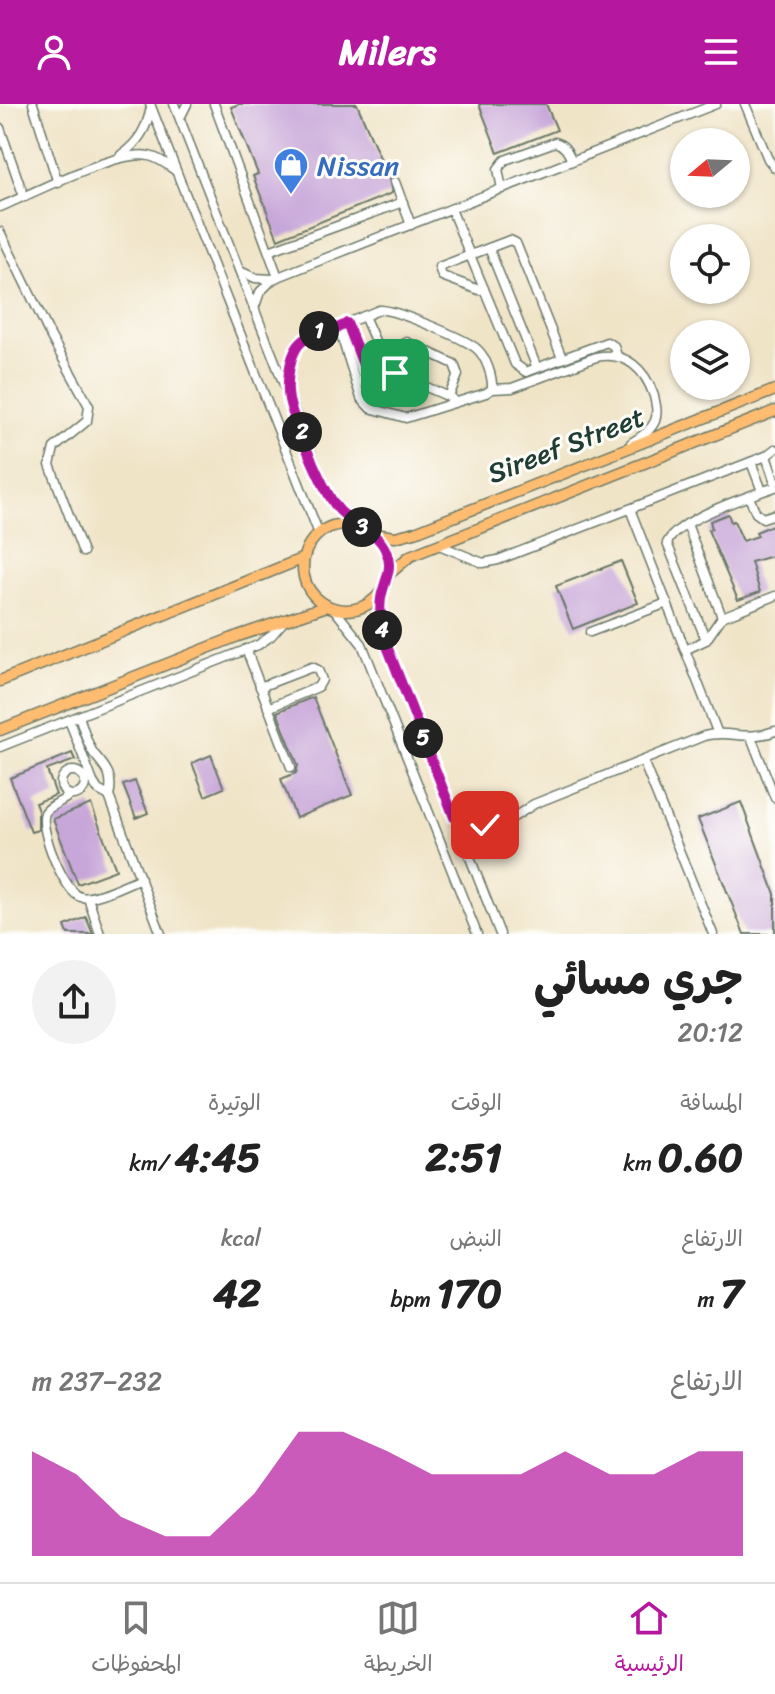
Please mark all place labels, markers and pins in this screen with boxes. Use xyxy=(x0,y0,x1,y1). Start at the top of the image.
place label: Nissan xyxy=(317,141,399,190)
shop icon: Nissan xyxy=(272,146,310,196)
pin: 1 xyxy=(299,311,339,351)
pin xyxy=(361,339,429,407)
pin: 2 xyxy=(282,412,322,452)
pin: 3 xyxy=(342,507,382,547)
pin: 4 xyxy=(362,610,402,650)
pin: 5 xyxy=(403,718,443,758)
pin xyxy=(451,791,519,859)

